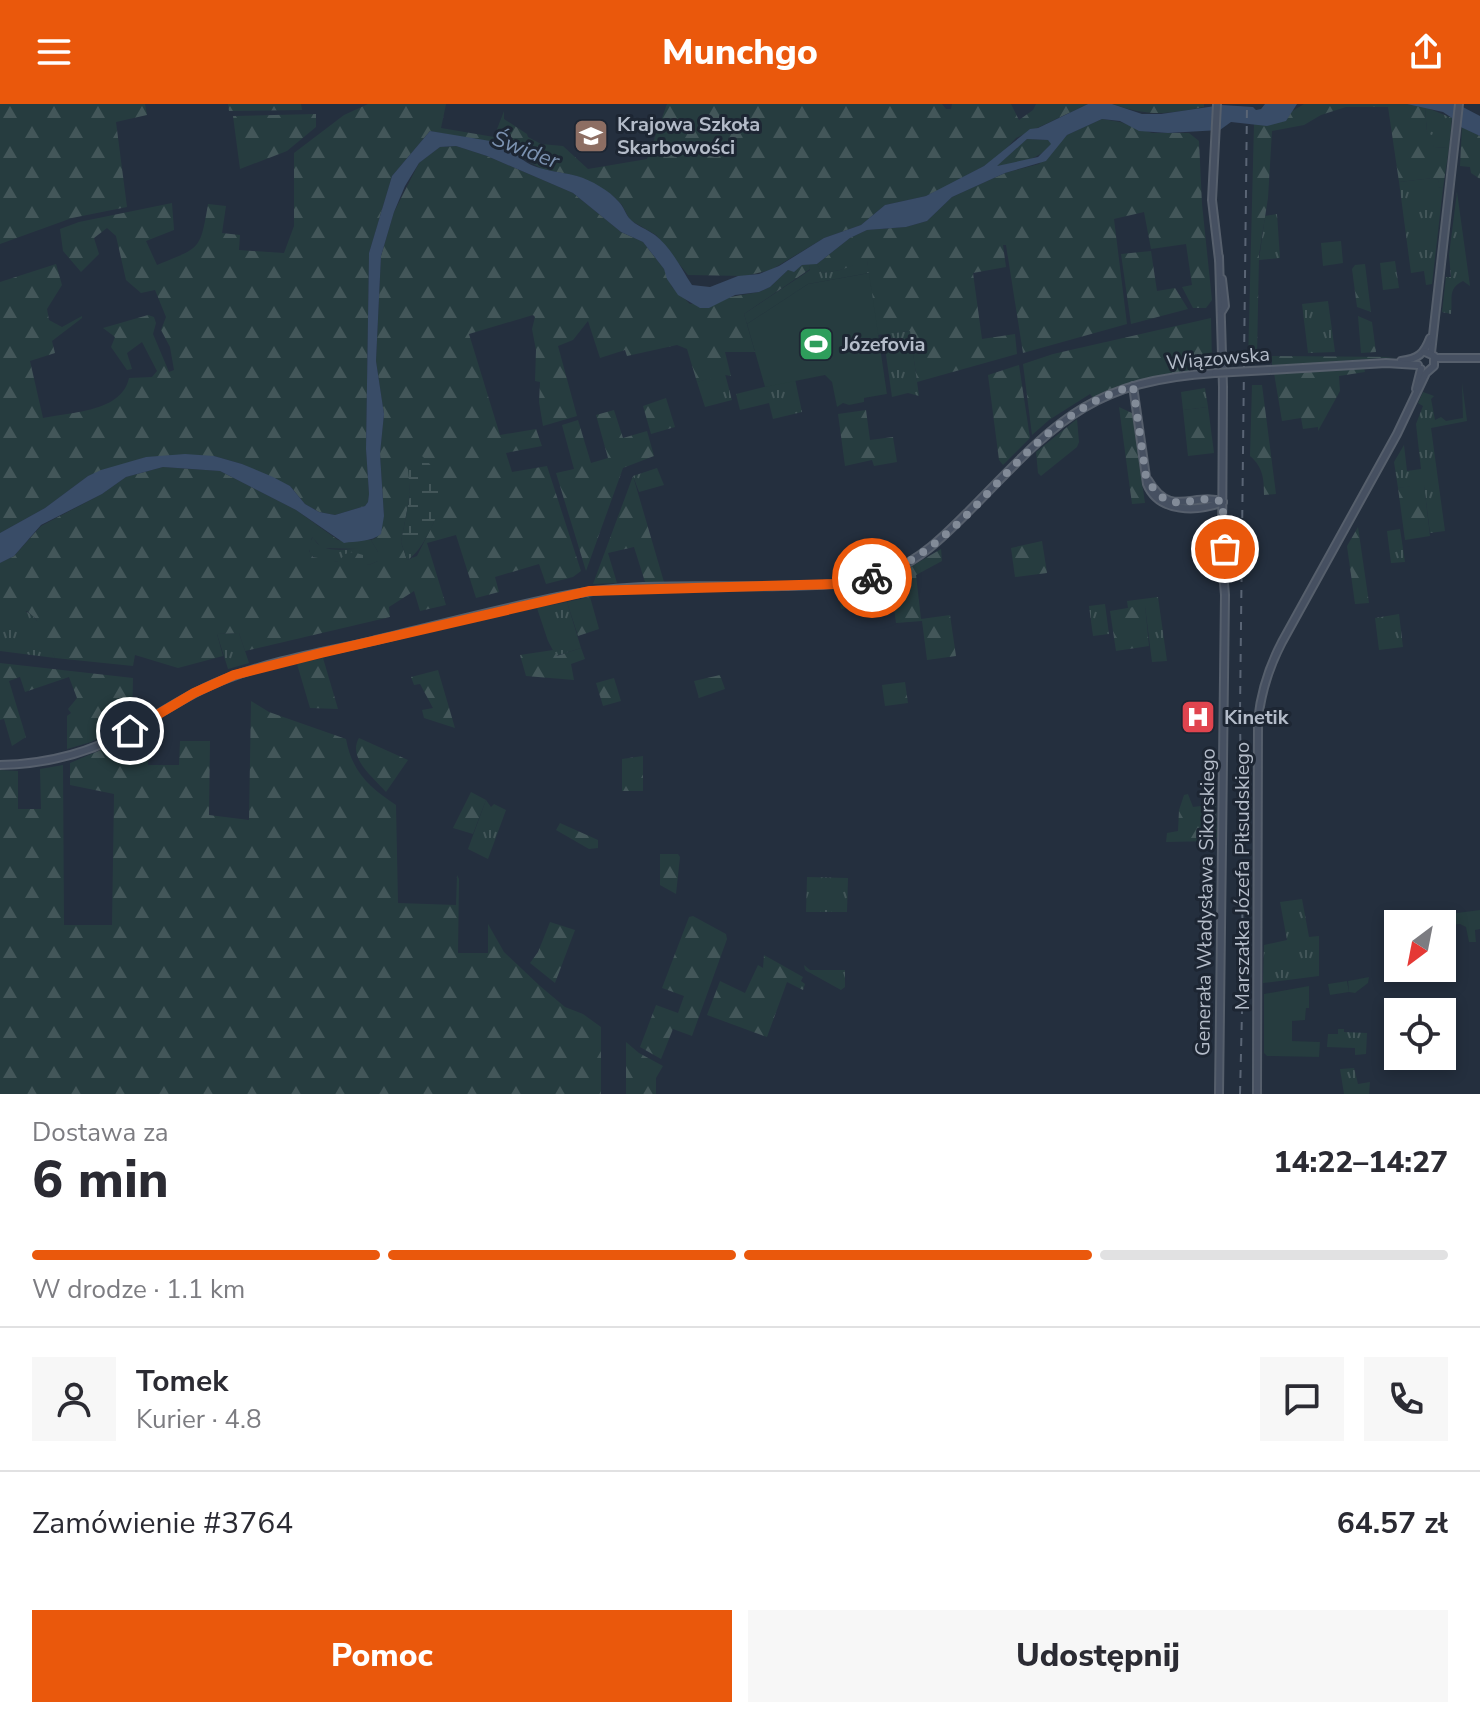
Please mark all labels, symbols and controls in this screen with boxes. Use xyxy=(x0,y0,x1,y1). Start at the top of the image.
text: Munchgo xyxy=(662,28,818,77)
icon: menu xyxy=(32,30,76,74)
icon: share xyxy=(1404,30,1448,74)
place label: Krajowa Szkoła Skarbowości xyxy=(617,111,760,161)
school or university icon: Krajowa Szkoła Skarbowości xyxy=(572,117,610,155)
water label: Świder xyxy=(488,123,564,177)
sports icon: Józefovia xyxy=(797,325,835,363)
place label: Józefovia xyxy=(841,331,925,358)
street label: Wiązowska xyxy=(1165,341,1271,376)
pin xyxy=(1191,515,1259,583)
icon: bag xyxy=(1203,527,1247,571)
courier xyxy=(832,538,912,618)
icon: bike xyxy=(850,556,894,600)
pin xyxy=(96,697,164,765)
hospital icon: Kinetik xyxy=(1179,698,1217,736)
place label: Kinetik xyxy=(1224,704,1290,731)
icon: home xyxy=(108,709,152,753)
street label: Marszałka Józefa Piłsudskiego xyxy=(1229,742,1256,1010)
street label: Generała Władysława Sikorskiego xyxy=(1189,748,1222,1056)
north arrow xyxy=(1384,910,1456,982)
map controls xyxy=(1384,910,1456,1070)
button: locate xyxy=(1384,998,1456,1070)
text: Dostawa za xyxy=(32,1115,169,1150)
text: 14:22–14:27 xyxy=(1273,1142,1448,1183)
text: 6 min xyxy=(32,1144,169,1215)
text: W drodze · 1.1 km xyxy=(32,1272,245,1307)
button: person xyxy=(32,1357,116,1441)
button: chat xyxy=(1260,1357,1344,1441)
button: phone xyxy=(1364,1357,1448,1441)
text: Tomek xyxy=(136,1361,228,1402)
text: Kurier · 4.8 xyxy=(136,1402,261,1437)
text: Zamówienie #3764 xyxy=(32,1503,293,1544)
text: 64.57 zł xyxy=(1337,1503,1448,1544)
button: Pomoc xyxy=(32,1610,732,1702)
button: Udostępnij xyxy=(748,1610,1448,1702)

